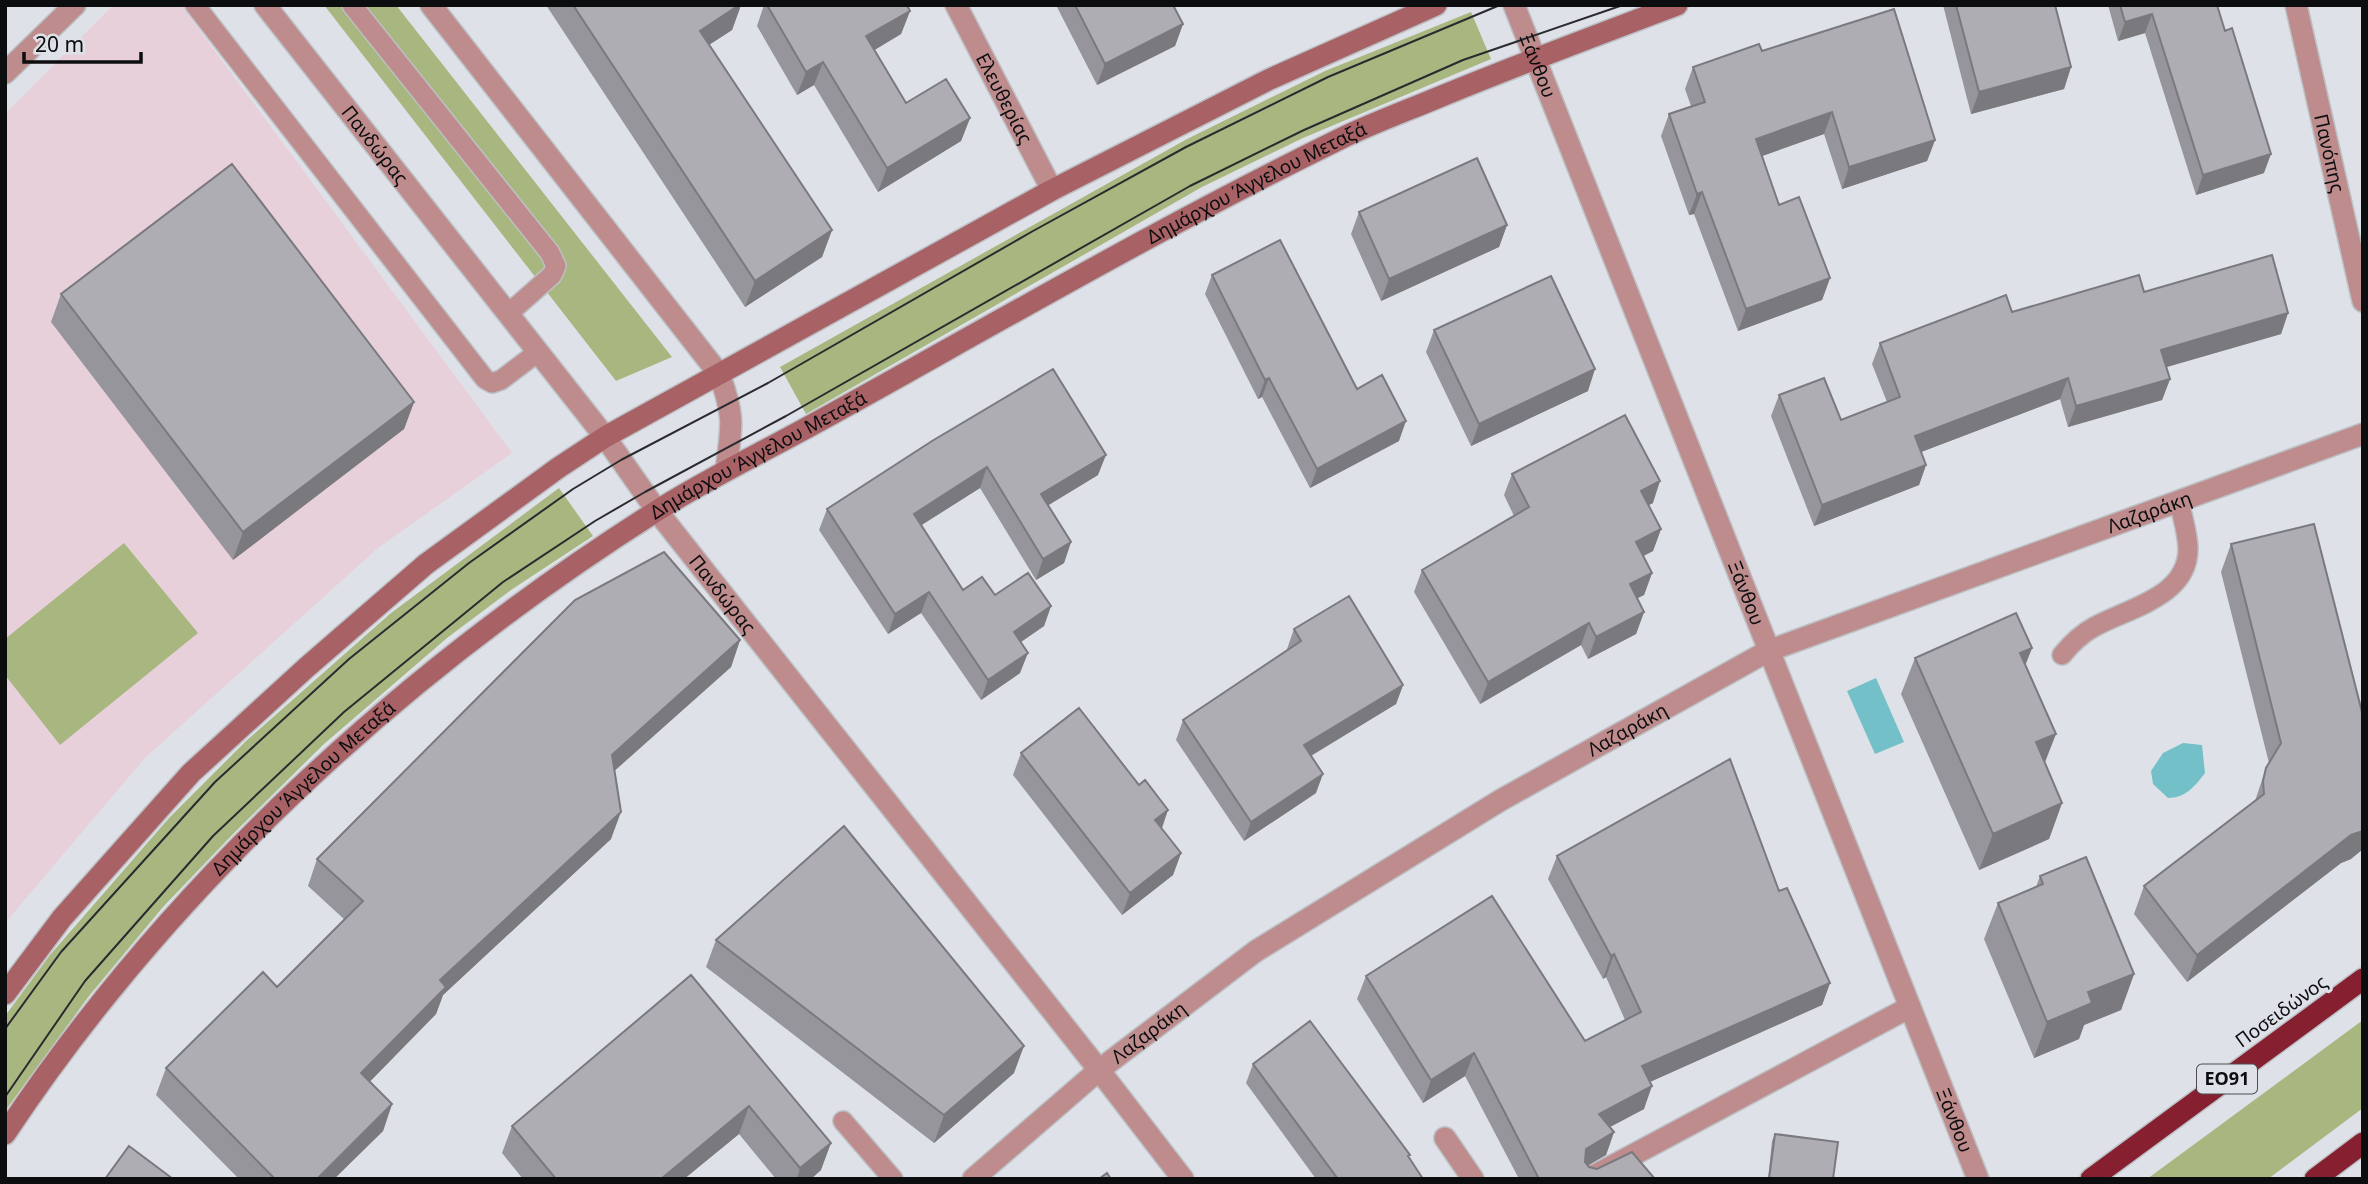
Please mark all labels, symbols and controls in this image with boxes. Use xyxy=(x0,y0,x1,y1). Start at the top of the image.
scale bar xyxy=(24,21,142,65)
street label: Ξάνθου xyxy=(1513,29,1562,102)
text: 20 m xyxy=(35,30,84,58)
street label: Ελευθερίας xyxy=(970,48,1039,148)
street label: Πανδώρας xyxy=(336,100,414,190)
street label: Πανόπης xyxy=(2308,111,2351,195)
street label: Δημάρχου Άγγελου Μεταξά xyxy=(1142,115,1371,250)
street label: Δημάρχου Άγγελου Μεταξά xyxy=(645,384,871,525)
street label: Λαζαράκη xyxy=(2103,485,2195,539)
street label: Πανδώρας xyxy=(683,549,762,639)
street label: Ξάνθου xyxy=(1722,557,1771,629)
street label: Δημάρχου Άγγελου Μεταξά xyxy=(205,695,401,881)
street label: Λαζαράκη xyxy=(1582,697,1672,762)
street label: Ποσειδώνος xyxy=(2230,969,2332,1053)
street label: Λαζαράκη xyxy=(1106,995,1192,1069)
road number: ΕΟ91 xyxy=(2197,1064,2257,1094)
street label: Ξάνθου xyxy=(1930,1084,1979,1156)

